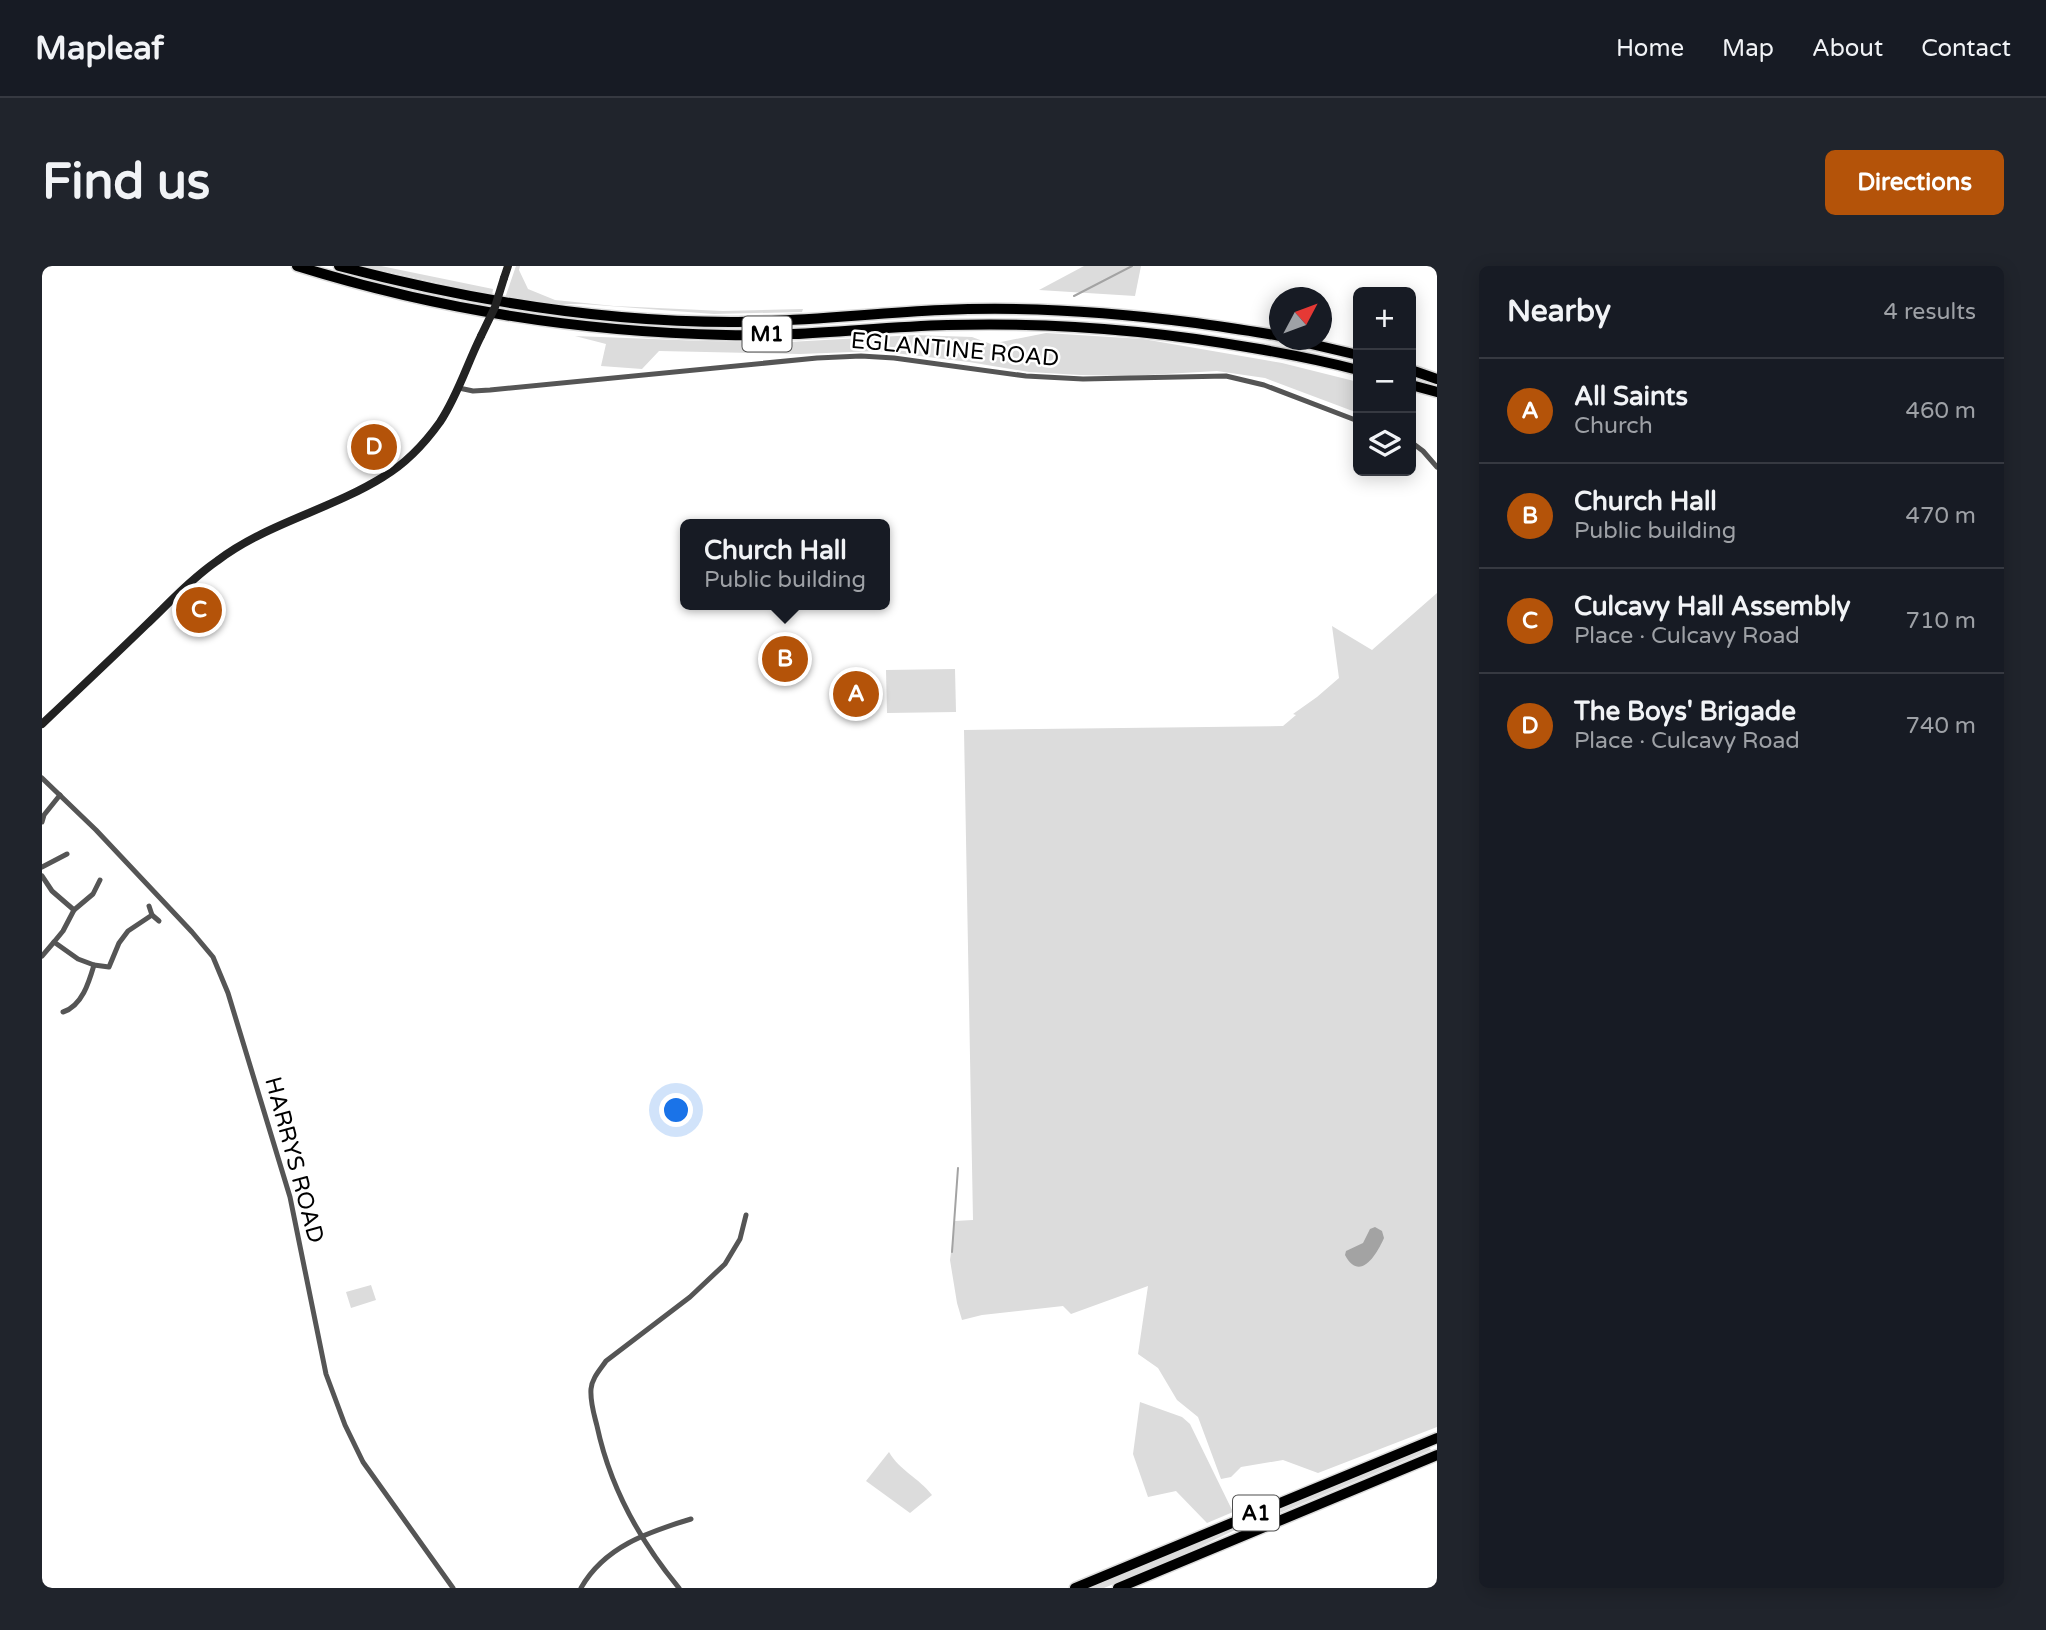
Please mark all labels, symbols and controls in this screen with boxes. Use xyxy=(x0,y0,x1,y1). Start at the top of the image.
text: Mapleaf xyxy=(35,29,164,68)
text: Home xyxy=(1616,34,1684,63)
text: Map xyxy=(1722,34,1774,63)
text: About xyxy=(1812,34,1883,63)
text: Contact xyxy=(1921,34,2011,63)
button: Directions xyxy=(1825,150,2004,215)
text: Find us xyxy=(42,153,210,212)
north arrow xyxy=(1269,287,1332,350)
map controls xyxy=(1353,287,1416,476)
button: + xyxy=(1353,287,1416,350)
text: Nearby xyxy=(1507,293,1611,330)
text: 4 results xyxy=(1883,298,1976,326)
road number: M1 xyxy=(742,316,792,352)
street label: EGLANTINE ROAD xyxy=(850,327,1060,373)
button: − xyxy=(1353,350,1416,413)
text: All Saints xyxy=(1574,381,1688,412)
text: A xyxy=(1521,397,1539,425)
text: 460 m xyxy=(1906,397,1976,425)
text: Church xyxy=(1574,412,1653,440)
button: layers xyxy=(1353,413,1416,476)
pin: D xyxy=(351,421,397,473)
text: Church Hall xyxy=(1574,486,1717,517)
text: B xyxy=(1522,502,1538,530)
text: 470 m xyxy=(1906,502,1976,530)
text: Public building xyxy=(1574,517,1736,545)
popup xyxy=(680,519,890,610)
text: Church Hall xyxy=(704,535,847,566)
text: Public building xyxy=(704,566,866,594)
pin: C xyxy=(176,584,222,636)
text: Culcavy Hall Assembly xyxy=(1574,591,1851,622)
text: C xyxy=(1522,607,1538,635)
text: 710 m xyxy=(1906,607,1976,635)
text: Place · Culcavy Road xyxy=(1574,622,1800,650)
pin: B xyxy=(762,633,808,685)
pin: A xyxy=(833,668,879,720)
text: The Boys' Brigade xyxy=(1574,696,1796,727)
text: D xyxy=(1521,712,1539,740)
text: 740 m xyxy=(1906,712,1976,740)
text: Place · Culcavy Road xyxy=(1574,727,1800,755)
street label: HARRYS ROAD xyxy=(258,1074,330,1246)
your location xyxy=(659,1093,693,1127)
road number: A1 xyxy=(1233,1496,1279,1530)

